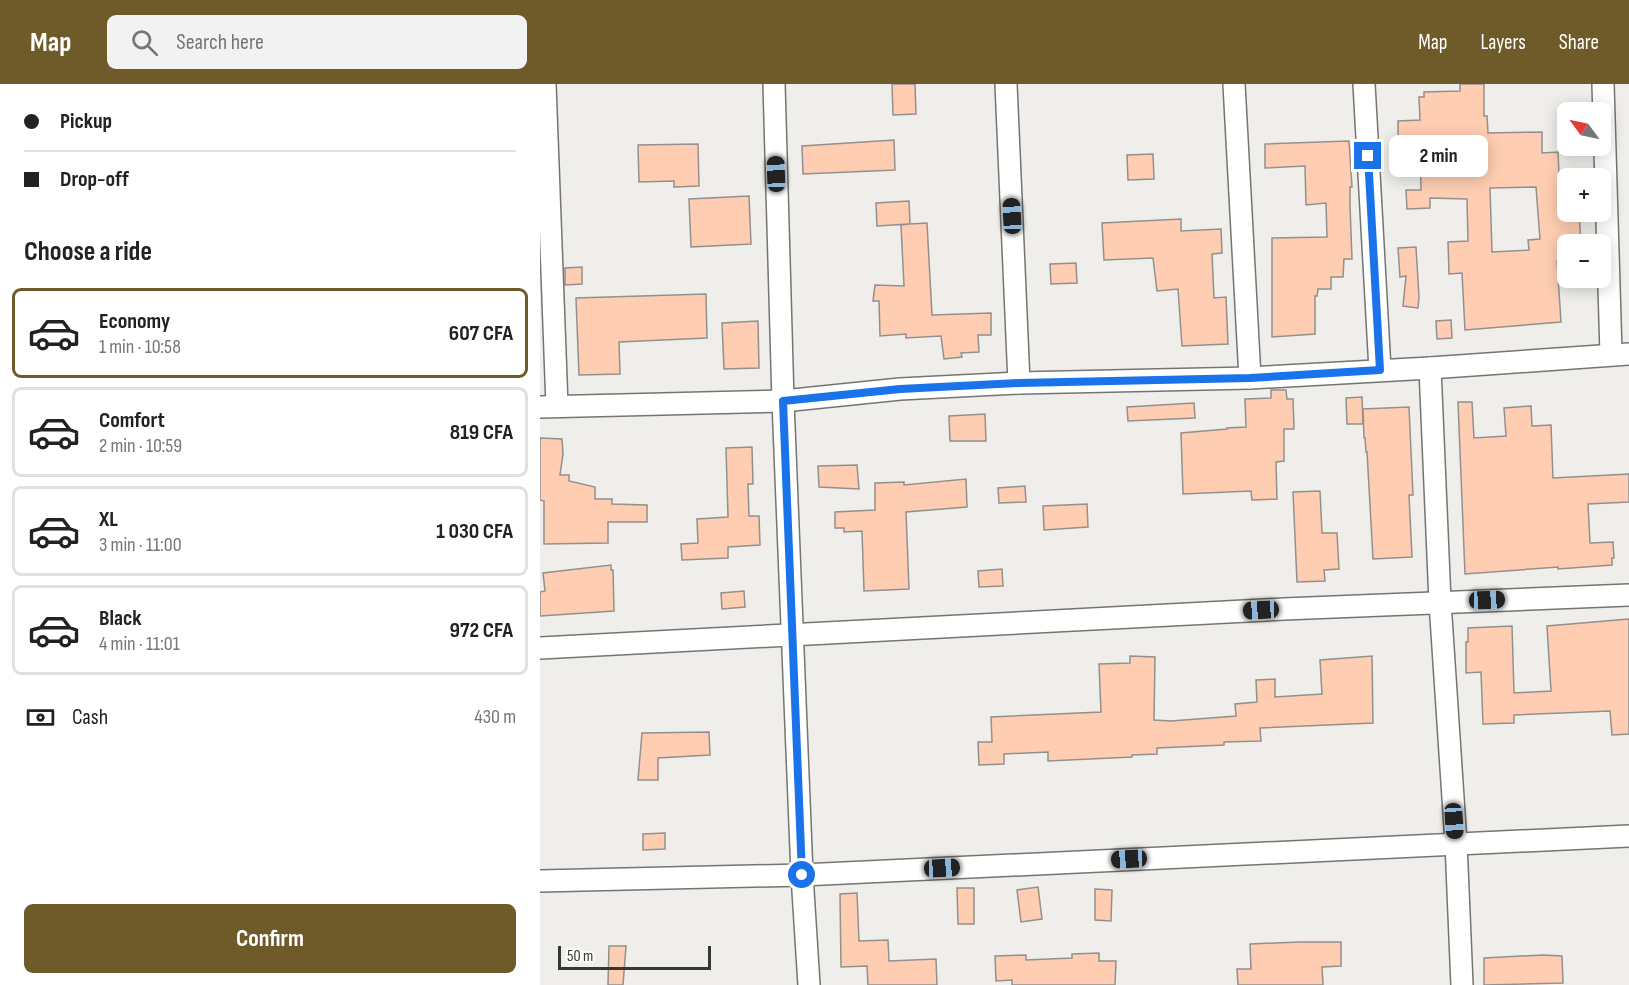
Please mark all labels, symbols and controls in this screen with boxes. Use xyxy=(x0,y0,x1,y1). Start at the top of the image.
search box xyxy=(107,15,527,69)
text: Map xyxy=(30,26,71,59)
icon: search xyxy=(128,26,161,59)
text: Search here xyxy=(176,29,264,56)
text: Map xyxy=(1418,30,1447,55)
text: Layers xyxy=(1480,30,1526,55)
text: Share xyxy=(1559,30,1599,55)
north arrow xyxy=(1557,102,1611,156)
map controls xyxy=(1557,102,1611,288)
text: Pickup xyxy=(60,108,112,135)
callout: 2 min xyxy=(1389,135,1488,177)
route end xyxy=(1354,142,1381,169)
text: 2 min xyxy=(1419,144,1458,168)
car xyxy=(766,156,786,192)
text: Drop-off xyxy=(60,166,129,193)
button: + xyxy=(1557,168,1611,222)
car xyxy=(1002,198,1022,234)
button: − xyxy=(1557,234,1611,288)
text: Choose a ride xyxy=(24,236,152,268)
icon: car xyxy=(27,306,81,360)
text: Economy xyxy=(99,308,170,335)
text: 607 CFA xyxy=(449,320,513,347)
text: 1 min · 10:58 xyxy=(99,335,181,359)
icon: car xyxy=(27,405,81,459)
text: Comfort xyxy=(99,407,165,434)
text: 819 CFA xyxy=(450,419,513,446)
text: 2 min · 10:59 xyxy=(99,434,182,458)
icon: car xyxy=(27,504,81,558)
text: XL xyxy=(99,506,118,533)
text: 1 030 CFA xyxy=(436,518,513,545)
text: 3 min · 11:00 xyxy=(99,533,182,557)
car xyxy=(1469,590,1505,610)
car xyxy=(1243,600,1279,620)
icon: car xyxy=(27,603,81,657)
text: Black xyxy=(99,605,141,632)
text: 972 CFA xyxy=(450,617,513,644)
text: 4 min · 11:01 xyxy=(99,632,180,656)
icon: cash xyxy=(24,701,57,734)
text: Cash xyxy=(72,704,108,731)
text: 430 m xyxy=(474,705,516,729)
car xyxy=(1444,802,1464,840)
car xyxy=(1111,849,1147,869)
car xyxy=(924,858,960,878)
route start xyxy=(788,861,815,888)
button: Confirm xyxy=(24,904,516,973)
scale bar xyxy=(558,943,711,970)
text: 50 m xyxy=(567,947,593,966)

